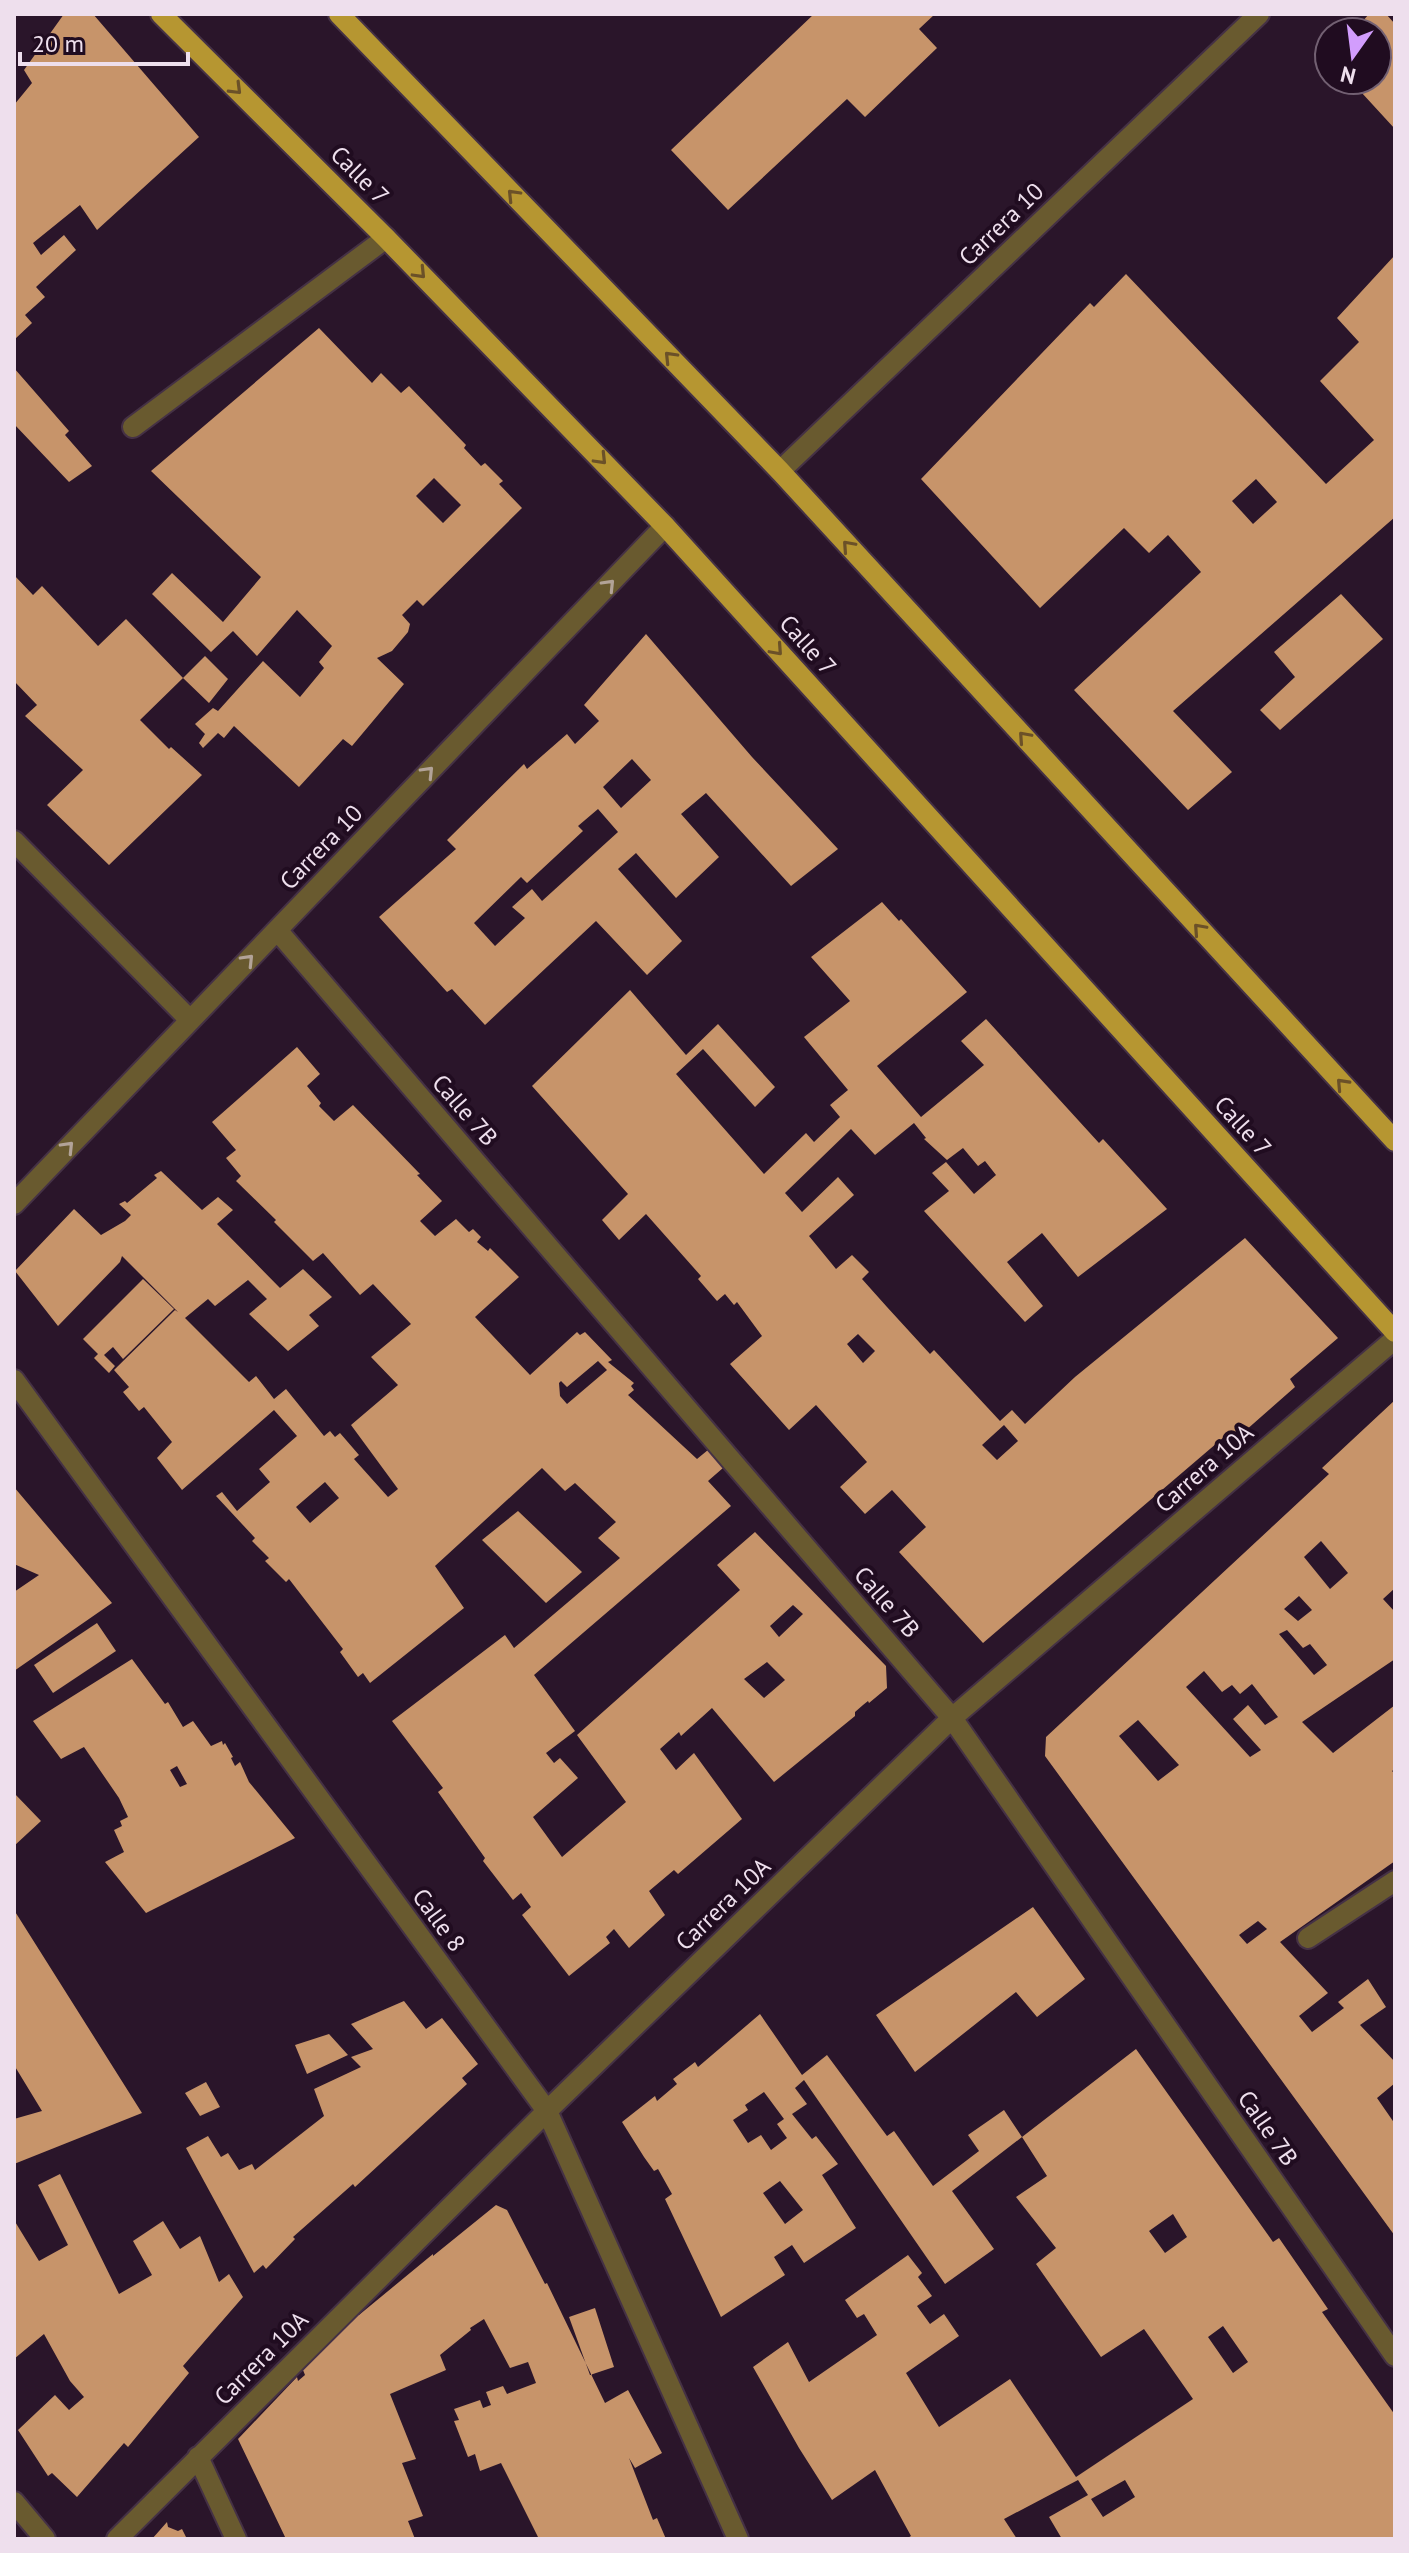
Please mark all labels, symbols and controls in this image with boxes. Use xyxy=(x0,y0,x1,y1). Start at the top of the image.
scale bar xyxy=(20,16,188,66)
north arrow xyxy=(1313,16,1393,96)
text: 20 m xyxy=(32,28,84,59)
text: N xyxy=(1338,60,1359,91)
one-way arrow xyxy=(227,80,241,94)
street label: Calle 7 xyxy=(324,139,396,211)
street label: Carrera 10 xyxy=(952,176,1050,272)
one-way arrow xyxy=(508,190,523,204)
one-way arrow xyxy=(410,264,425,278)
one-way arrow xyxy=(664,352,679,366)
one-way arrow xyxy=(591,450,606,464)
one-way arrow xyxy=(844,540,858,555)
one-way arrow xyxy=(599,580,614,594)
street label: Calle 7 xyxy=(773,608,843,682)
one-way arrow xyxy=(768,641,783,655)
one-way arrow xyxy=(1019,732,1033,747)
one-way arrow xyxy=(419,767,434,781)
street label: Carrera 10 xyxy=(273,798,369,896)
one-way arrow xyxy=(1195,924,1209,939)
one-way arrow xyxy=(239,955,253,969)
street label: Calle 7B xyxy=(425,1068,505,1152)
one-way arrow xyxy=(1337,1078,1351,1093)
street label: Calle 7 xyxy=(1208,1089,1278,1163)
one-way arrow xyxy=(59,1142,73,1156)
street label: Carrera 10A xyxy=(1148,1417,1260,1519)
street label: Calle 7B xyxy=(847,1560,927,1644)
street label: Carrera 10A xyxy=(669,1851,777,1957)
street label: Calle 8 xyxy=(406,1882,472,1958)
street label: Calle 7B xyxy=(1231,2084,1305,2172)
street label: Carrera 10A xyxy=(207,2304,315,2412)

